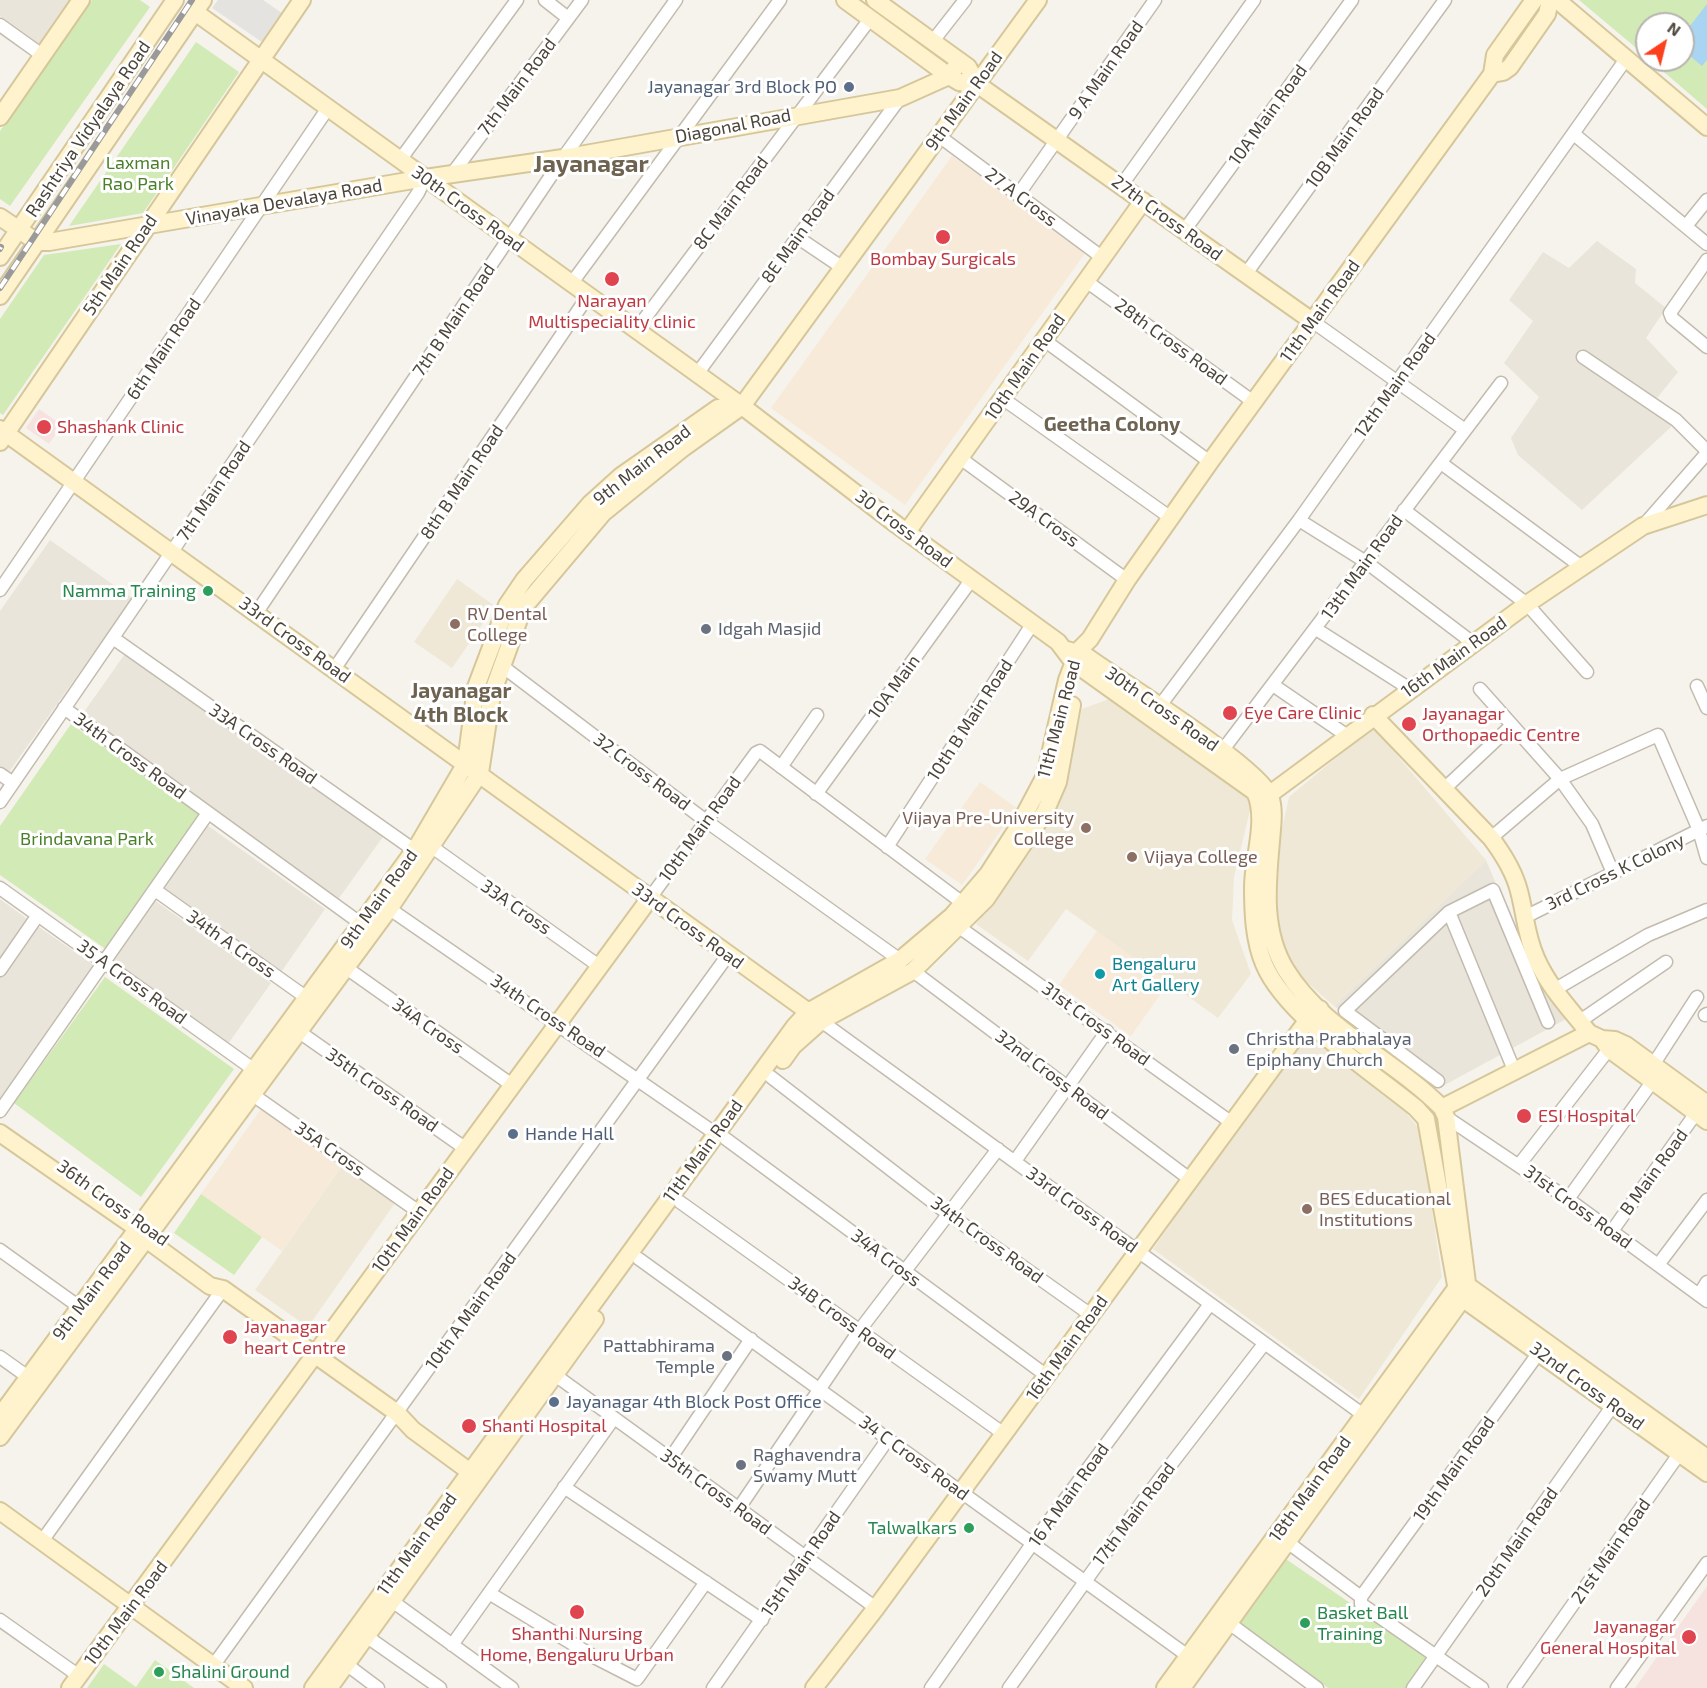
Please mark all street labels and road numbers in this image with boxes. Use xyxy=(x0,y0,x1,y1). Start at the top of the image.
street label: 9 A Main Road xyxy=(1064,16,1148,124)
street label: 7th Main Road xyxy=(473,34,561,140)
street label: Rashtriya Vidyalaya Road xyxy=(21,37,155,221)
street label: 9th Main Road xyxy=(921,47,1007,155)
street label: 10A Main Road xyxy=(1224,60,1312,170)
street label: 10B Main Road xyxy=(1301,83,1389,193)
street label: Diagonal Road xyxy=(673,104,793,148)
street label: 8C Main Road xyxy=(689,152,773,254)
street label: 30th Cross Road xyxy=(408,161,528,257)
street label: 27 A Cross xyxy=(981,163,1061,231)
street label: 27th Cross Road xyxy=(1107,171,1227,265)
street label: Vinayaka Devalaya Road xyxy=(184,174,384,230)
street label: 8E Main Road xyxy=(757,185,839,287)
street label: 5th Main Road xyxy=(78,210,162,320)
street label: 11th Main Road xyxy=(1275,255,1365,367)
street label: 7th B Main Road xyxy=(408,259,500,381)
street label: 6th Main Road xyxy=(122,294,206,404)
street label: 28th Cross Road xyxy=(1111,294,1231,390)
street label: 10th Main Road xyxy=(980,309,1070,425)
street label: 12th Main Road xyxy=(1350,328,1440,442)
street label: 9th Main Road xyxy=(589,420,695,510)
street label: 8th B Main Road xyxy=(416,421,508,543)
street label: 7th Main Road xyxy=(172,437,256,545)
street label: 30 Cross Road xyxy=(851,485,957,573)
street label: 29A Cross xyxy=(1005,486,1083,552)
street label: 13th Main Road xyxy=(1317,510,1407,624)
street label: 33rd Cross Road xyxy=(235,592,355,688)
street label: 16th Main Road xyxy=(1397,612,1511,702)
street label: 10A Main xyxy=(864,651,924,723)
street label: 10th B Main Road xyxy=(923,655,1017,785)
street label: 11th Main Road xyxy=(1033,657,1085,781)
street label: 30th Cross Road xyxy=(1101,662,1223,756)
street label: 33A Cross Road xyxy=(205,699,321,789)
street label: 34th Cross Road xyxy=(70,708,190,804)
street label: 32 Cross Road xyxy=(589,729,695,815)
street label: 10th Main Road xyxy=(654,772,746,886)
street label: 3rd Cross K Colony xyxy=(1542,829,1688,915)
street label: 9th Main Road xyxy=(336,845,422,953)
street label: 33A Cross xyxy=(477,875,555,939)
street label: 33rd Cross Road xyxy=(628,878,748,974)
street label: 34th A Cross xyxy=(182,906,280,982)
street label: 35 A Cross Road xyxy=(73,935,191,1029)
street label: 34th Cross Road xyxy=(487,970,609,1062)
street label: 31st Cross Road xyxy=(1038,978,1154,1070)
street label: 34A Cross xyxy=(388,994,468,1058)
street label: 32nd Cross Road xyxy=(991,1025,1113,1125)
street label: 35th Cross Road xyxy=(322,1043,442,1137)
street label: 11th Main Road xyxy=(658,1095,748,1207)
street label: 35A Cross xyxy=(291,1117,369,1181)
street label: B Main Road xyxy=(1616,1125,1692,1219)
street label: 36th Cross Road xyxy=(53,1155,173,1251)
street label: 31st Cross Road xyxy=(1520,1161,1636,1253)
street label: 33rd Cross Road xyxy=(1022,1162,1142,1258)
street label: 10th Main Road xyxy=(367,1163,459,1277)
street label: 34th Cross Road xyxy=(927,1192,1047,1288)
street label: 34A Cross xyxy=(847,1225,925,1291)
street label: 9th Main Road xyxy=(48,1238,136,1344)
street label: 10th A Main Road xyxy=(421,1248,521,1374)
street label: 34B Cross Road xyxy=(784,1272,900,1364)
street label: 16th Main Road xyxy=(1022,1291,1112,1405)
street label: 32nd Cross Road xyxy=(1526,1337,1648,1435)
street label: 34 C Cross Road xyxy=(855,1411,973,1505)
street label: 19th Main Road xyxy=(1409,1412,1499,1526)
street label: 18th Main Road xyxy=(1264,1432,1356,1546)
street label: 16 A Main Road xyxy=(1024,1439,1114,1551)
street label: 35th Cross Road xyxy=(656,1444,776,1540)
street label: 17th Main Road xyxy=(1088,1458,1180,1570)
street label: 20th Main Road xyxy=(1471,1483,1563,1601)
street label: 11th Main Road xyxy=(372,1488,462,1600)
street label: 21st Main Road xyxy=(1567,1494,1655,1608)
street label: 15th Main Road xyxy=(757,1507,845,1621)
street label: 10th Main Road xyxy=(80,1556,172,1670)

